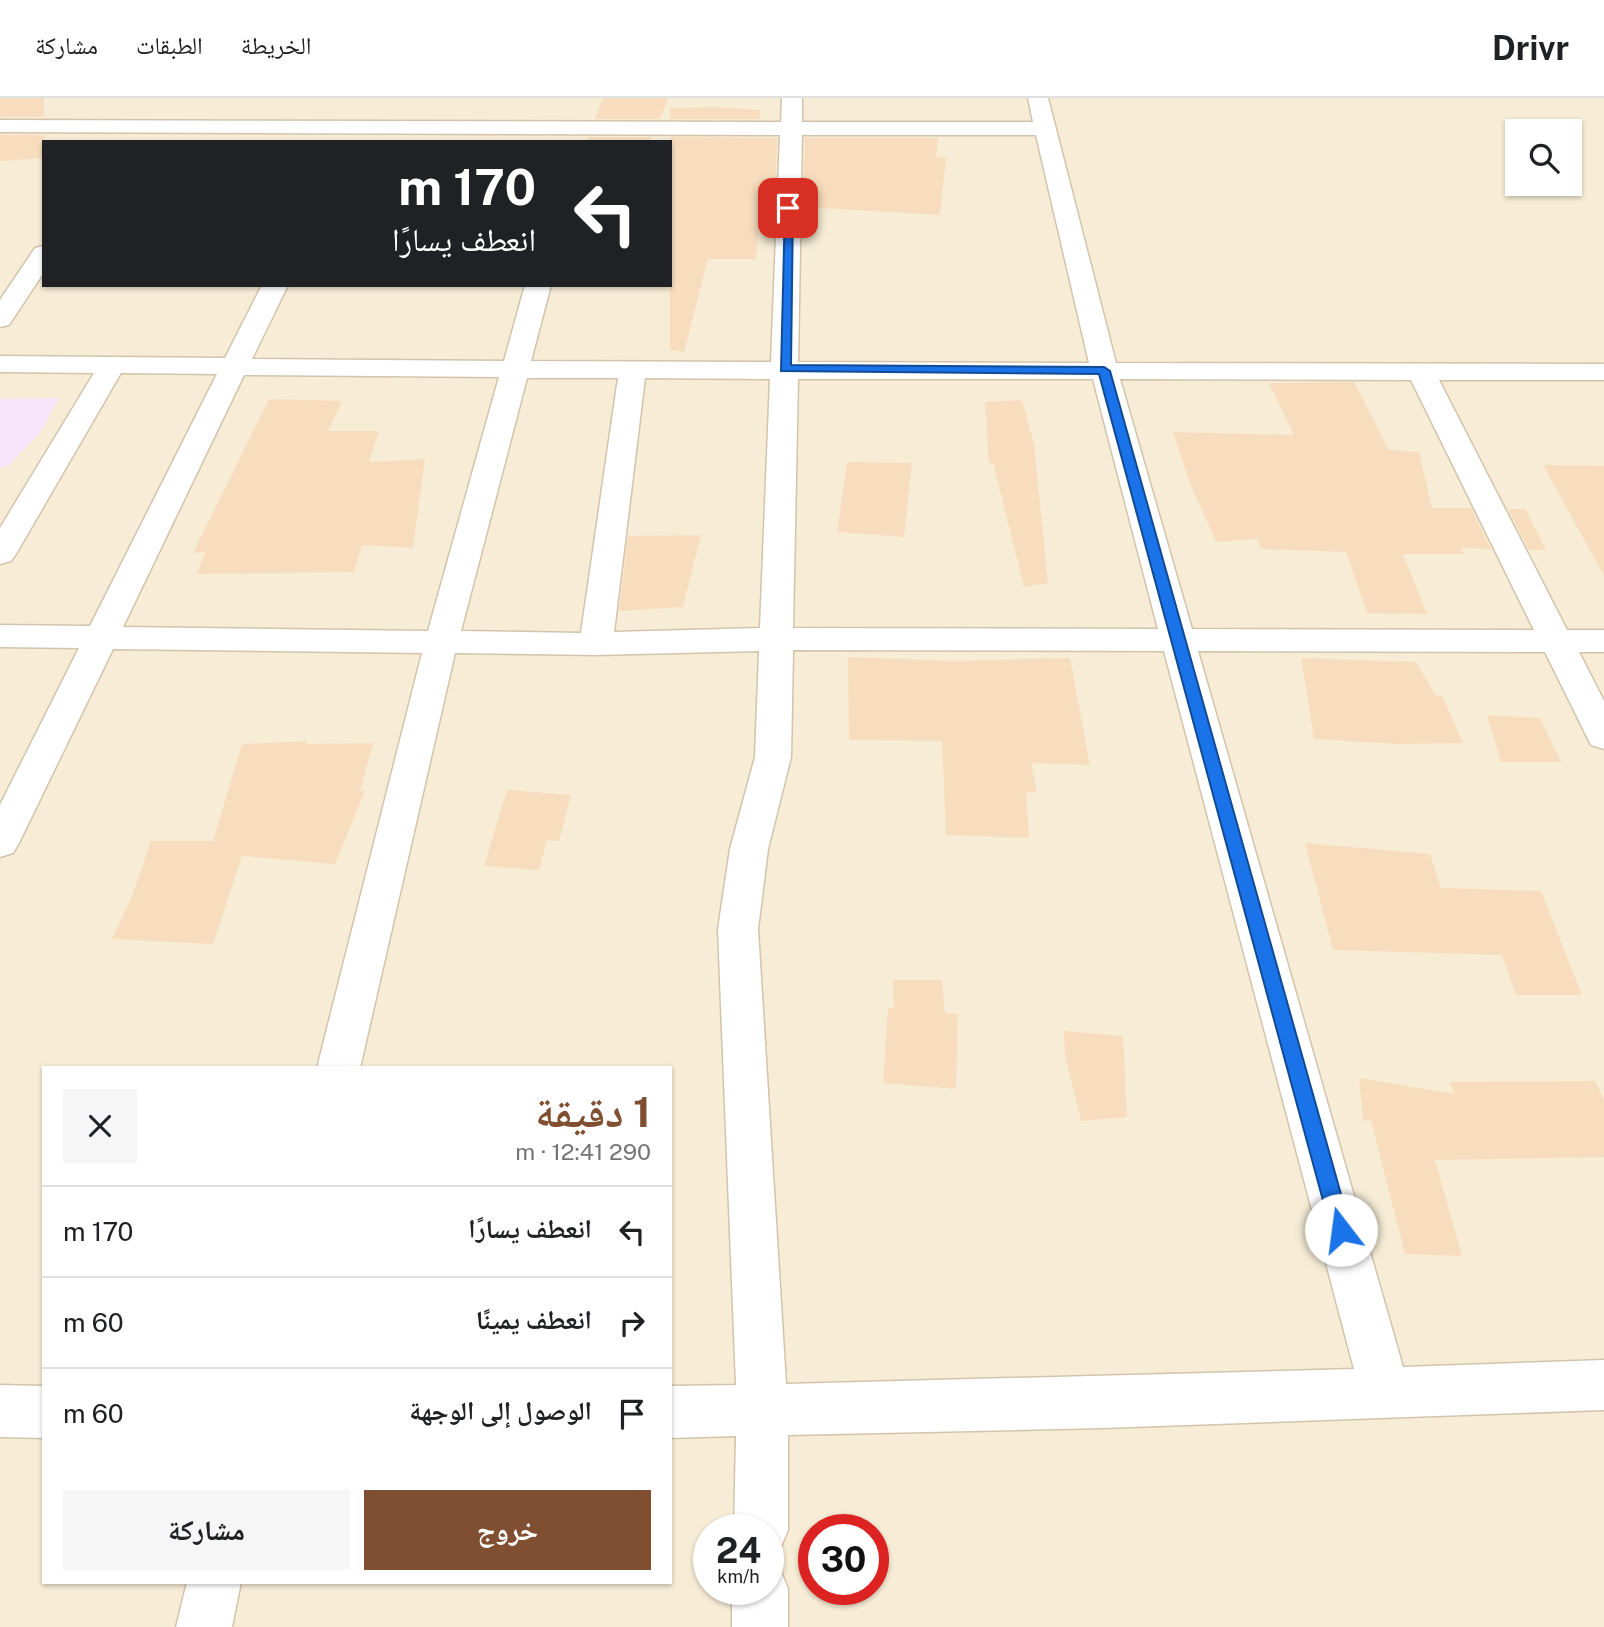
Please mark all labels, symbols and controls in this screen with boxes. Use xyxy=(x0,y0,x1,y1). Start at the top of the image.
text: Drivr xyxy=(1492,29,1569,67)
text: مشاركة xyxy=(35,31,98,59)
text: الطبقات xyxy=(136,31,203,59)
text: الخريطة xyxy=(241,31,311,59)
map controls xyxy=(1505,119,1582,196)
button: search xyxy=(1505,119,1582,196)
text: 170 m xyxy=(398,158,536,216)
icon: left xyxy=(560,168,651,259)
pin xyxy=(758,178,818,238)
icon: arrive xyxy=(769,189,807,227)
text: انعطف يسارًا xyxy=(392,221,536,258)
text: 1 دقيقة xyxy=(535,1087,651,1136)
button: close xyxy=(63,1089,137,1163)
text: 290 m · 12:41 xyxy=(515,1138,651,1165)
position arrow xyxy=(1304,1193,1378,1267)
text: انعطف يسارًا xyxy=(468,1213,592,1244)
icon: left xyxy=(613,1213,651,1251)
text: 170 m xyxy=(63,1216,133,1247)
text: انعطف يمينًا xyxy=(476,1304,592,1335)
icon: right xyxy=(613,1304,651,1342)
text: 60 m xyxy=(63,1307,124,1338)
text: الوصول إلى الوجهة xyxy=(409,1395,592,1426)
icon: arrive xyxy=(613,1395,651,1433)
text: 60 m xyxy=(63,1398,124,1429)
button: مشاركة xyxy=(63,1490,350,1570)
button: خروج xyxy=(364,1490,651,1570)
speed limit sign: 30 xyxy=(798,1514,889,1605)
text: 24 xyxy=(716,1530,761,1571)
text: km/h xyxy=(717,1566,760,1587)

